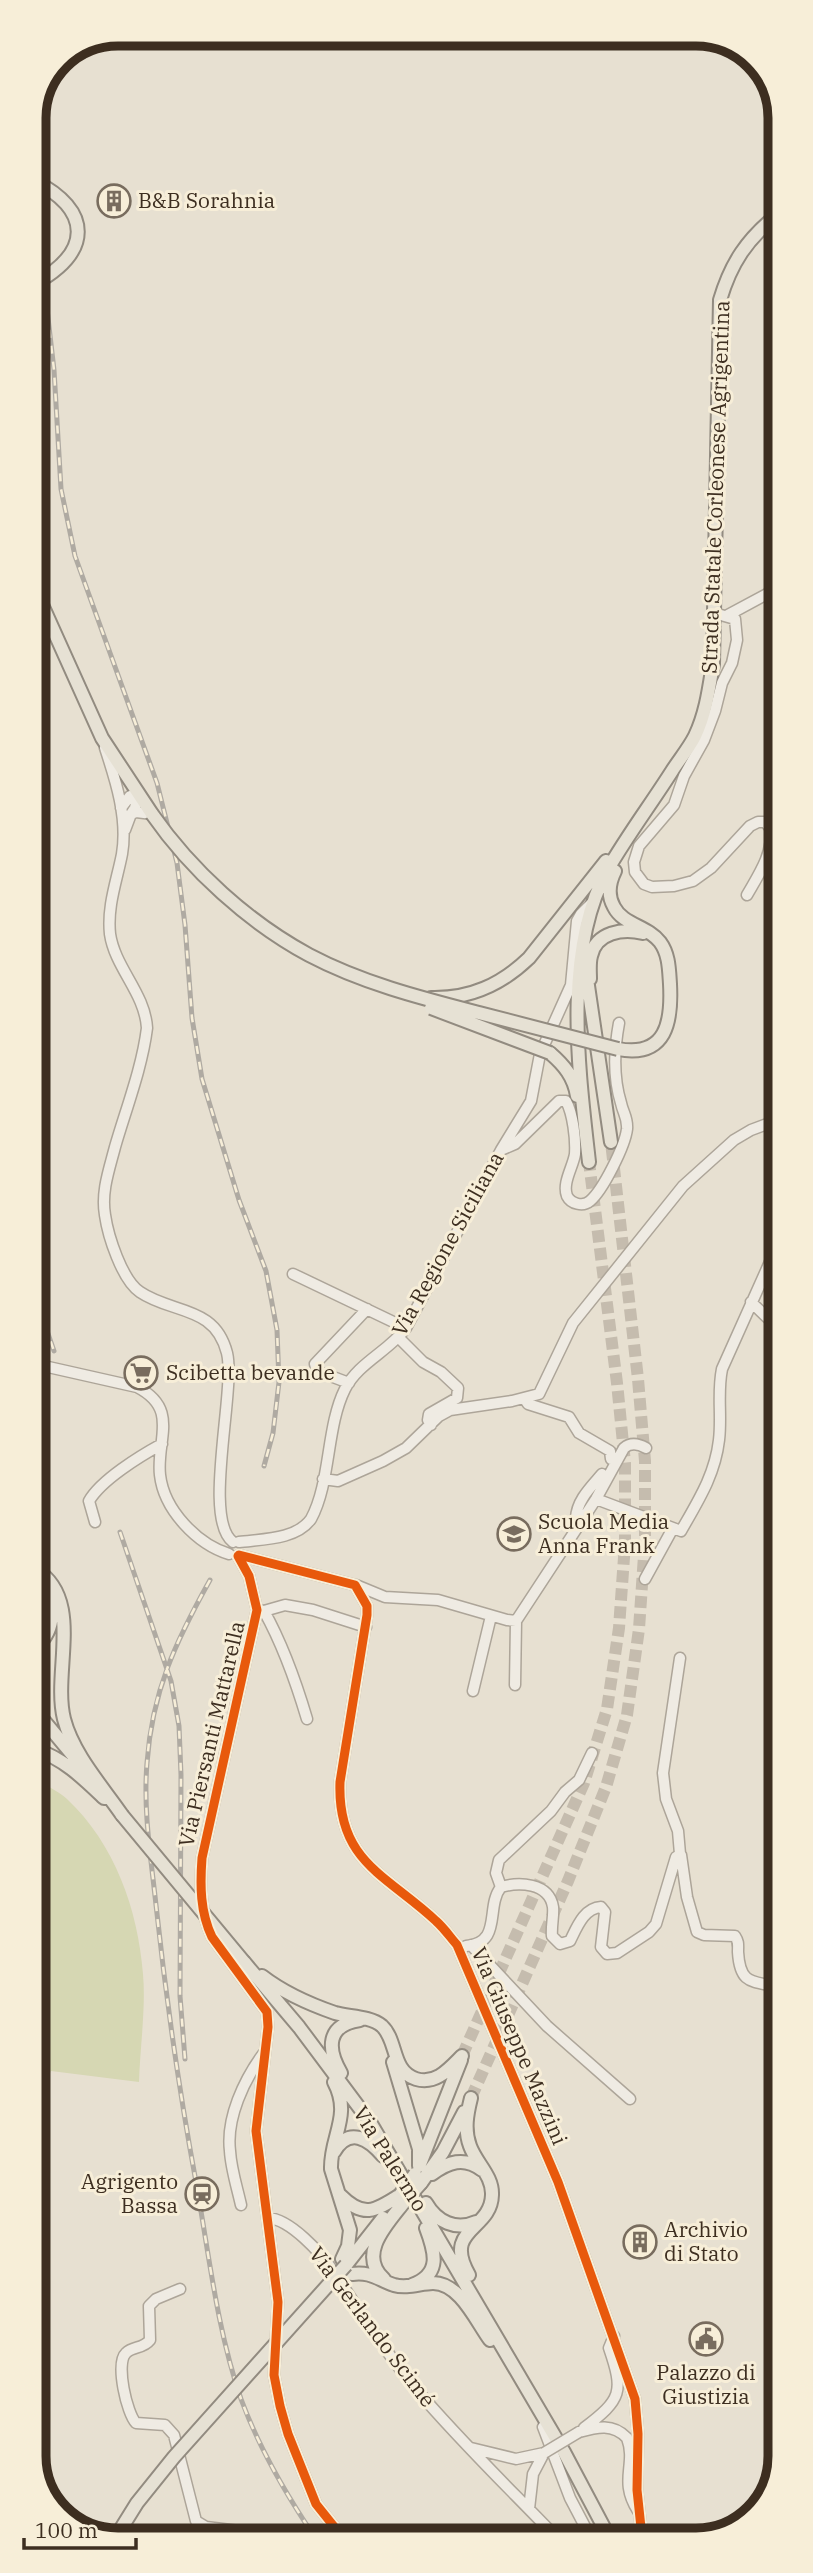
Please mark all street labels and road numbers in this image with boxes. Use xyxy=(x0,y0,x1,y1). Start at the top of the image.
street label: Strada Statale Corleonese Agrigentina xyxy=(694,300,736,674)
street label: Via Regione Siciliana xyxy=(385,1146,509,1341)
street label: Via Piersanti Mattarella xyxy=(171,1618,251,1850)
street label: Via Giuseppe Mazzini xyxy=(465,1942,574,2149)
street label: Via Palermo xyxy=(347,2100,434,2217)
street label: Via Gerlando Scimé xyxy=(303,2241,442,2412)

